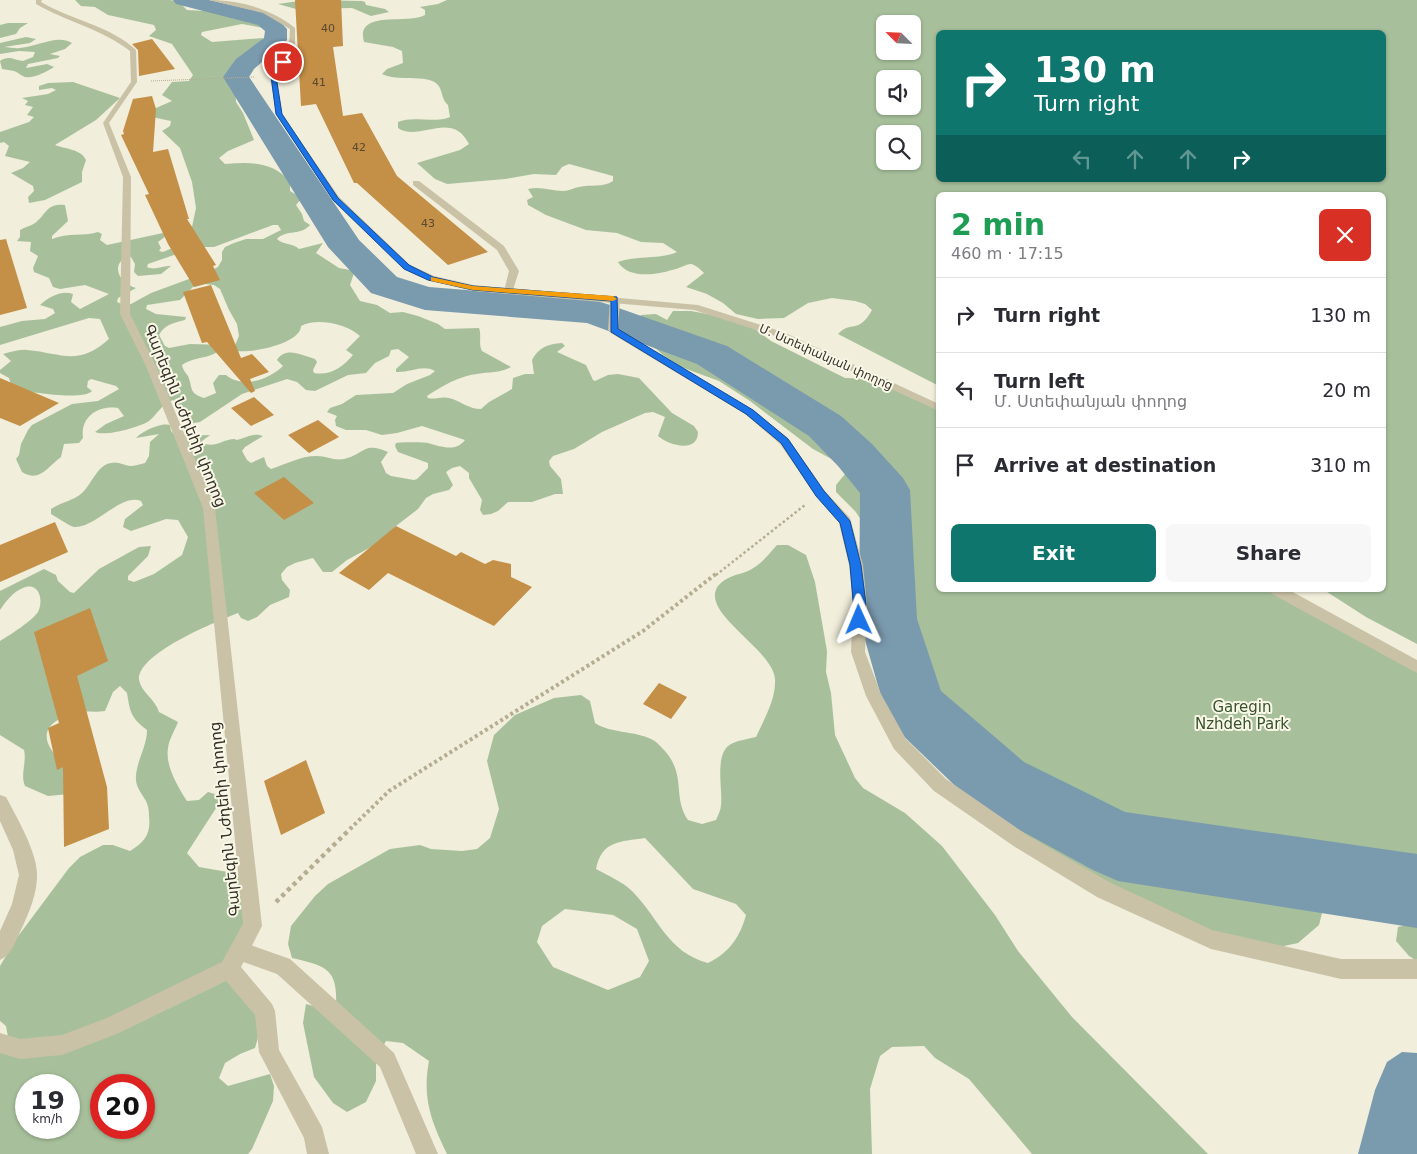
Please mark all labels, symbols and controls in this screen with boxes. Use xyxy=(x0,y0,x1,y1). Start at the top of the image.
north arrow xyxy=(876,15,921,60)
map controls xyxy=(876,15,921,170)
house number: 40 xyxy=(321,22,335,35)
pin xyxy=(262,41,304,83)
icon: arrive xyxy=(269,48,297,76)
icon: right xyxy=(951,50,1016,115)
text: 130 m xyxy=(1034,50,1156,90)
button: sound xyxy=(876,70,921,115)
house number: 41 xyxy=(312,76,326,89)
text: Turn right xyxy=(1034,91,1139,116)
button: search xyxy=(876,125,921,170)
house number: 42 xyxy=(352,141,366,154)
icon: left xyxy=(1068,145,1096,173)
icon: ahead xyxy=(1121,145,1149,173)
icon: ahead xyxy=(1174,145,1202,173)
icon: right xyxy=(1227,145,1255,173)
text: 2 min xyxy=(951,207,1045,242)
button: close xyxy=(1319,209,1371,261)
house number: 43 xyxy=(421,217,435,230)
text: 460 m · 17:15 xyxy=(951,244,1064,263)
icon: right xyxy=(951,301,979,329)
text: Turn right xyxy=(994,304,1100,326)
text: 130 m xyxy=(1310,304,1371,326)
street label: Մ․ Ստեփանյան փողոց xyxy=(757,321,895,393)
street label: Գարեգին Նժդեհի փողոց xyxy=(140,322,230,510)
text: Turn left xyxy=(994,370,1085,392)
icon: left xyxy=(951,376,979,404)
text: 20 m xyxy=(1322,379,1371,401)
text: Մ․ Ստեփանյան փողոց xyxy=(994,392,1187,411)
icon: arrive xyxy=(951,451,979,479)
text: Arrive at destination xyxy=(994,454,1216,476)
text: 310 m xyxy=(1310,454,1371,476)
button: Exit xyxy=(951,524,1156,582)
button: Share xyxy=(1166,524,1371,582)
position arrow xyxy=(832,593,884,645)
park label: Garegin Nzhdeh Park xyxy=(1195,698,1289,733)
street label: Գարեգին Նժդեհի փողոց xyxy=(206,721,244,917)
speed limit sign: 20 xyxy=(90,1074,155,1139)
text: 19 xyxy=(30,1086,65,1115)
text: km/h xyxy=(32,1112,63,1126)

